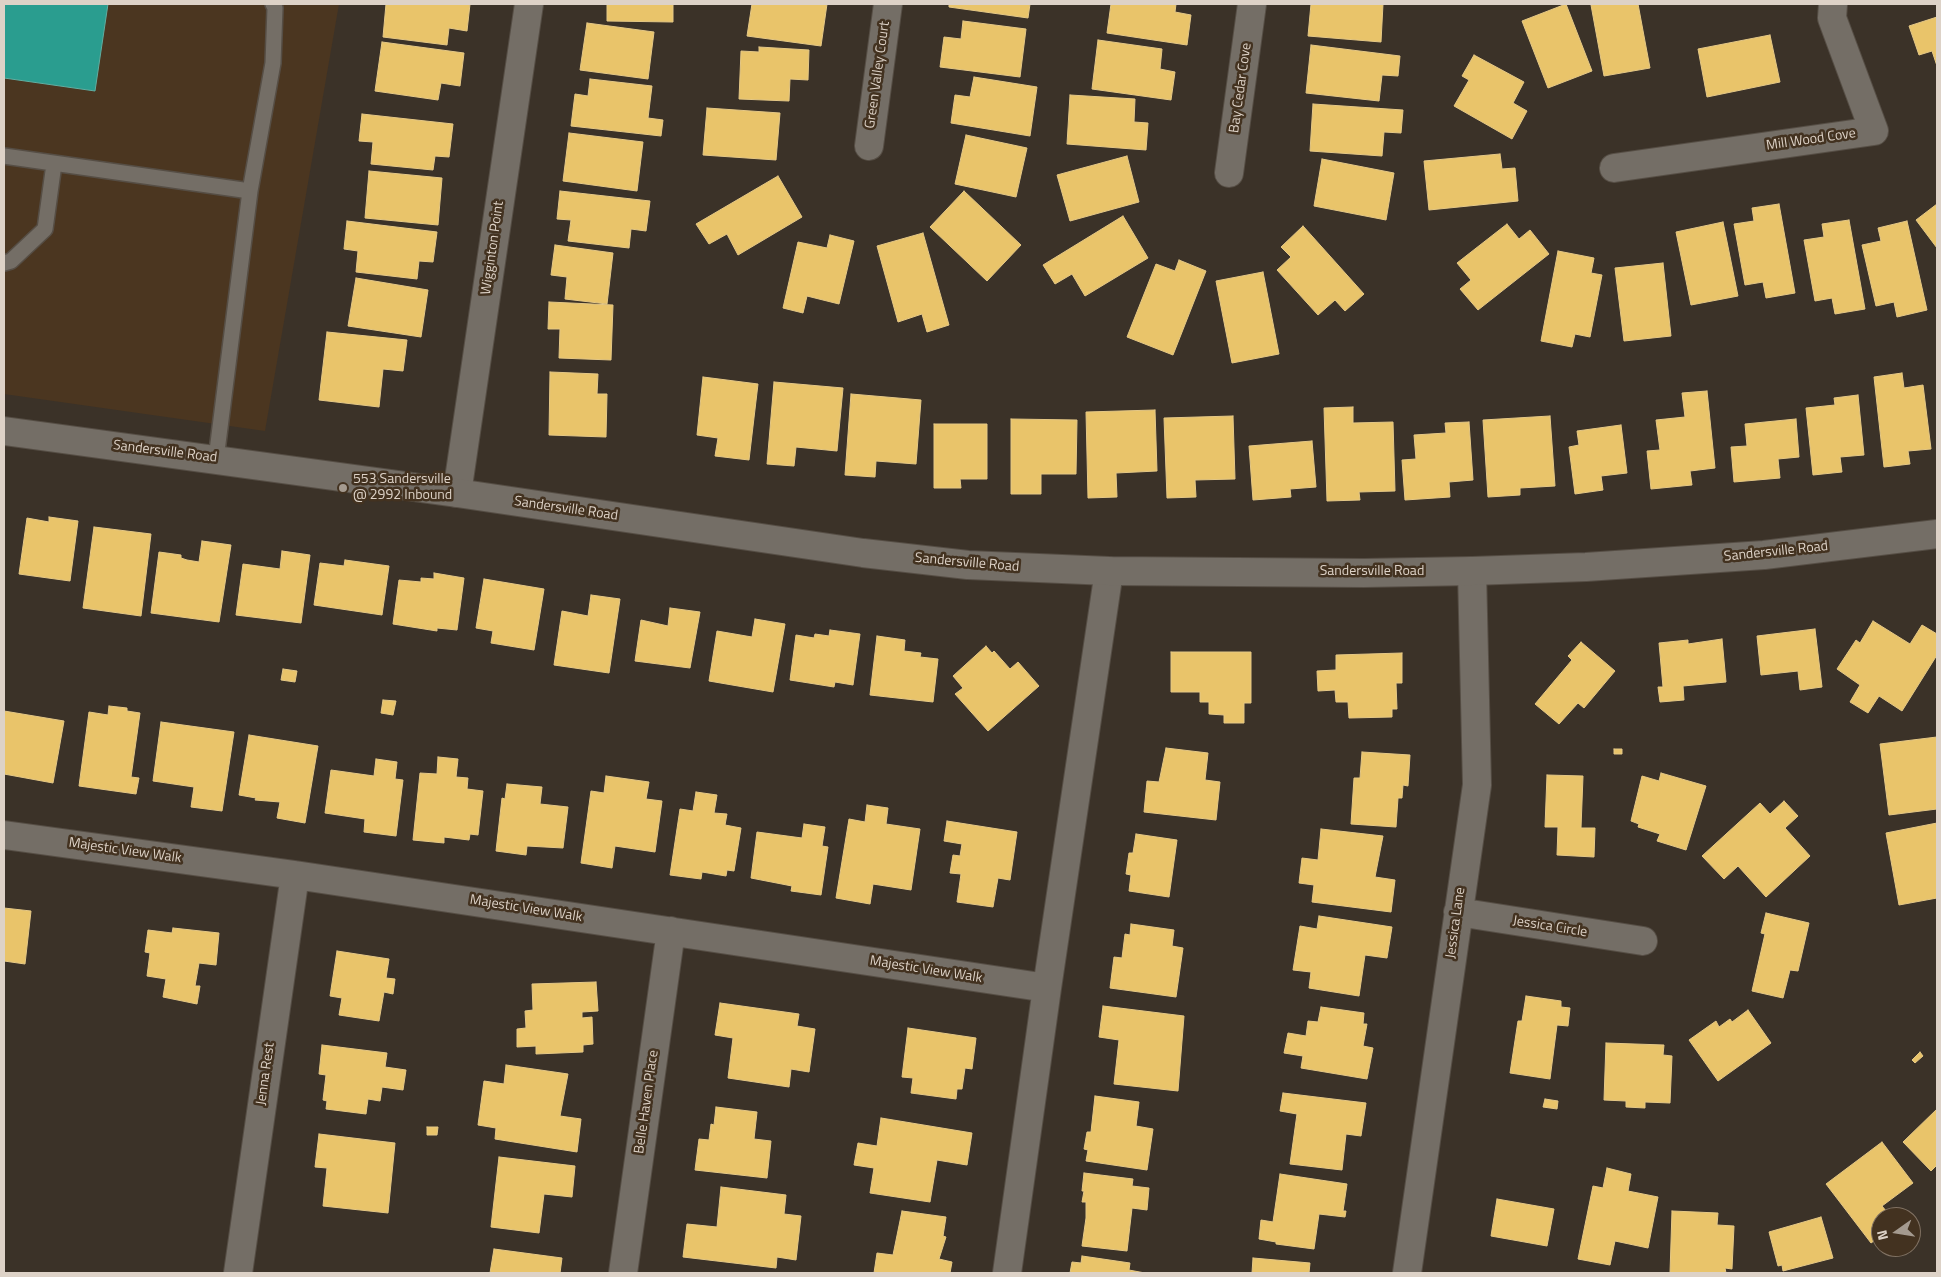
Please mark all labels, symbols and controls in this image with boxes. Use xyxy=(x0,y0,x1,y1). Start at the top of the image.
street label: Green Valley Court xyxy=(862,20,894,130)
street label: Bay Cedar Cove xyxy=(1226,42,1256,134)
street label: Mill Wood Cove xyxy=(1765,125,1857,155)
street label: Wigginton Point xyxy=(478,200,508,296)
street label: Sandersville Road xyxy=(112,437,218,467)
place label: 553 Sandersville @ 2992 Inbound xyxy=(353,472,452,504)
marker: 553 Sandersville @ 2992 Inbound xyxy=(337,482,349,494)
street label: Sandersville Road xyxy=(513,493,619,525)
street label: Sandersville Road xyxy=(1723,538,1829,566)
street label: Sandersville Road xyxy=(914,550,1020,576)
street label: Sandersville Road xyxy=(1320,564,1424,580)
street label: Majestic View Walk xyxy=(68,835,182,867)
street label: Jessica Lane xyxy=(1443,886,1469,960)
street label: Majestic View Walk xyxy=(469,892,583,926)
street label: Jessica Circle xyxy=(1512,913,1588,941)
street label: Majestic View Walk xyxy=(869,953,983,987)
street label: Jenna Rest xyxy=(253,1042,279,1106)
street label: Belle Haven Place xyxy=(631,1049,663,1155)
north arrow xyxy=(1871,1207,1921,1257)
text: N xyxy=(1871,1228,1893,1242)

